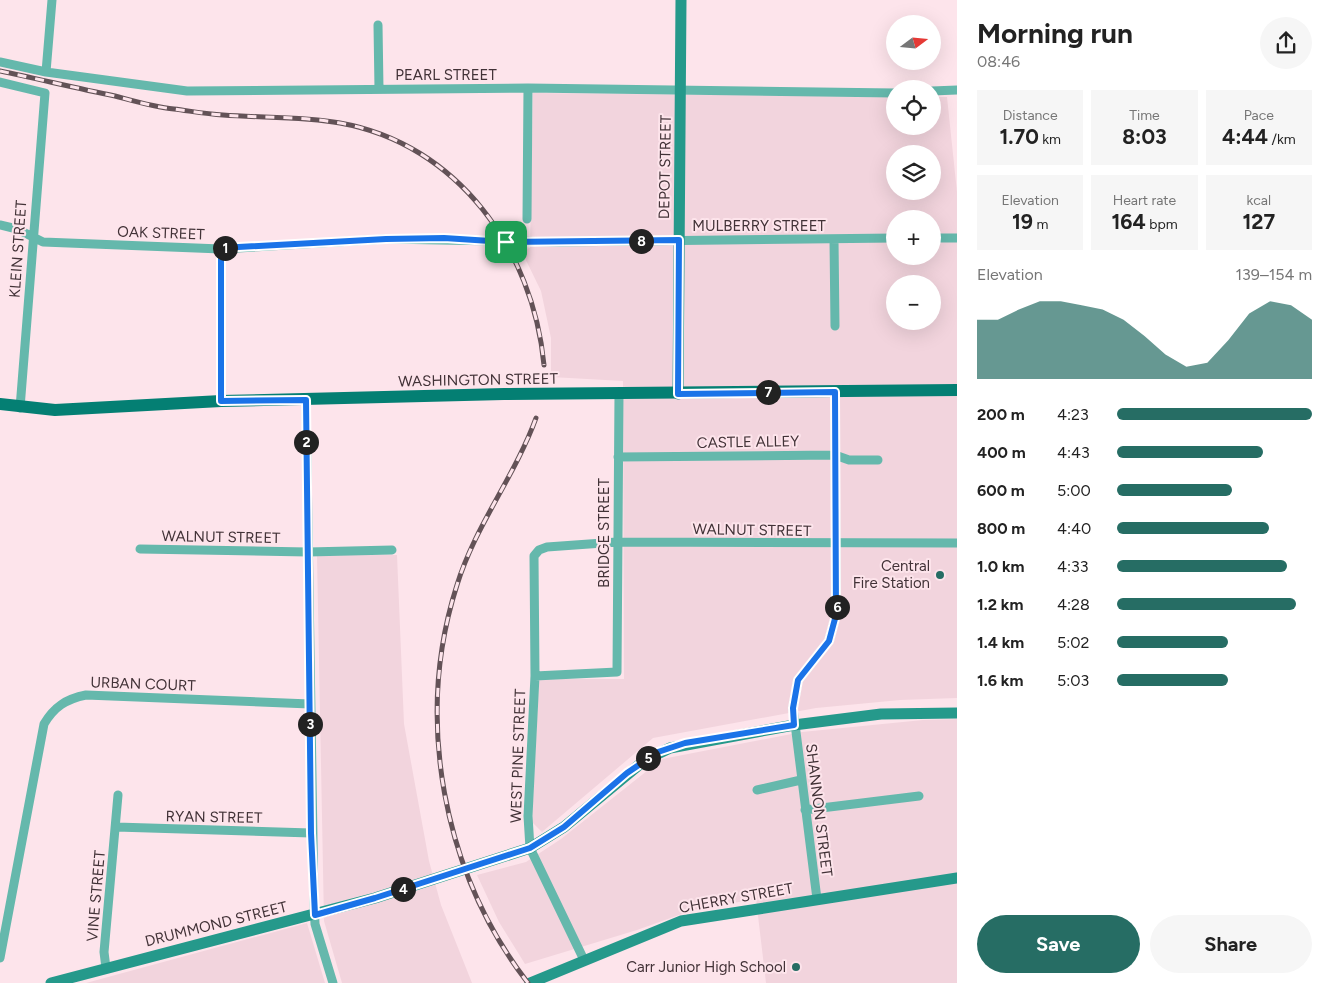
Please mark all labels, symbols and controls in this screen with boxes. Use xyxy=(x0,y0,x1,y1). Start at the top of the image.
north arrow xyxy=(886,15,941,70)
map controls xyxy=(886,15,941,330)
text: Morning run xyxy=(977,16,1133,50)
button: share xyxy=(1260,17,1312,69)
text: 08:46 xyxy=(977,52,1020,71)
street label: PEARL STREET xyxy=(395,66,497,84)
button: locate xyxy=(886,80,941,135)
text: Distance xyxy=(1003,107,1058,124)
text: Time xyxy=(1129,107,1160,124)
text: Pace xyxy=(1244,107,1274,124)
street label: DEPOT STREET xyxy=(655,114,675,219)
text: 1.70 xyxy=(999,124,1039,149)
text: 8:03 xyxy=(1122,124,1167,149)
text: 4:44 xyxy=(1222,124,1268,149)
text: km xyxy=(1039,131,1061,148)
text: /km xyxy=(1268,131,1296,148)
button: layers xyxy=(886,145,941,200)
text: Elevation xyxy=(1001,192,1059,209)
text: Heart rate xyxy=(1113,192,1176,209)
text: kcal xyxy=(1247,192,1271,209)
street label: KLEIN STREET xyxy=(6,199,30,299)
text: 19 xyxy=(1012,209,1033,234)
text: 164 xyxy=(1111,209,1146,234)
text: 127 xyxy=(1242,209,1275,234)
button: + xyxy=(886,210,941,265)
text: m xyxy=(1033,216,1048,233)
text: bpm xyxy=(1146,216,1178,233)
street label: MULBERRY STREET xyxy=(692,217,827,235)
pin xyxy=(485,221,527,263)
street label: OAK STREET xyxy=(117,222,206,244)
icon: arrive xyxy=(492,228,520,256)
pin: 8 xyxy=(628,228,654,254)
text: 8 xyxy=(637,233,646,250)
pin: 1 xyxy=(212,236,238,260)
text: 1 xyxy=(223,240,228,257)
text: Elevation xyxy=(977,265,1043,284)
text: 139–154 m xyxy=(1236,265,1312,284)
button: − xyxy=(886,275,941,330)
street label: WASHINGTON STREET xyxy=(398,370,559,390)
pin: 7 xyxy=(756,380,780,404)
text: 7 xyxy=(765,384,772,401)
text: 200 m xyxy=(977,405,1025,424)
text: 4:23 xyxy=(1057,405,1089,424)
pin: 2 xyxy=(294,430,318,454)
street label: CASTLE ALLEY xyxy=(697,432,799,452)
text: 2 xyxy=(302,434,311,451)
text: 400 m xyxy=(977,443,1026,462)
text: 4:43 xyxy=(1057,443,1090,462)
street label: BRIDGE STREET xyxy=(595,477,613,588)
text: 600 m xyxy=(977,481,1025,500)
text: 5:00 xyxy=(1057,481,1091,500)
text: 800 m xyxy=(977,519,1025,538)
text: 4:40 xyxy=(1057,519,1091,538)
street label: WALNUT STREET xyxy=(692,520,812,540)
street label: WALNUT STREET xyxy=(161,527,281,547)
place label: Central Fire Station xyxy=(853,557,930,592)
text: 1.0 km xyxy=(977,557,1024,576)
text: 4:33 xyxy=(1057,557,1088,576)
marker: Central Fire Station xyxy=(934,569,946,581)
pin: 6 xyxy=(824,594,850,620)
text: 1.2 km xyxy=(977,595,1023,614)
text: 4:28 xyxy=(1057,595,1090,614)
text: 6 xyxy=(833,599,842,616)
text: 1.4 km xyxy=(977,633,1024,652)
text: 5:02 xyxy=(1057,633,1089,652)
text: 1.6 km xyxy=(977,671,1023,690)
text: 5:03 xyxy=(1057,671,1089,690)
street label: URBAN COURT xyxy=(90,673,197,695)
street label: WEST PINE STREET xyxy=(507,688,529,823)
pin: 3 xyxy=(298,712,322,736)
text: 3 xyxy=(307,716,314,733)
street label: SHANNON STREET xyxy=(802,743,836,878)
pin: 5 xyxy=(636,746,660,770)
text: 5 xyxy=(644,750,653,767)
street label: RYAN STREET xyxy=(165,807,263,827)
street label: VINE STREET xyxy=(83,849,109,942)
pin: 4 xyxy=(390,876,416,902)
street label: CHERRY STREET xyxy=(678,879,795,917)
text: 4 xyxy=(399,881,408,898)
street label: DRUMMOND STREET xyxy=(143,897,290,950)
button: Save xyxy=(977,915,1140,973)
button: Share xyxy=(1150,915,1312,973)
place label: Carr Junior High School xyxy=(626,958,786,976)
marker: Carr Junior High School xyxy=(790,961,802,973)

